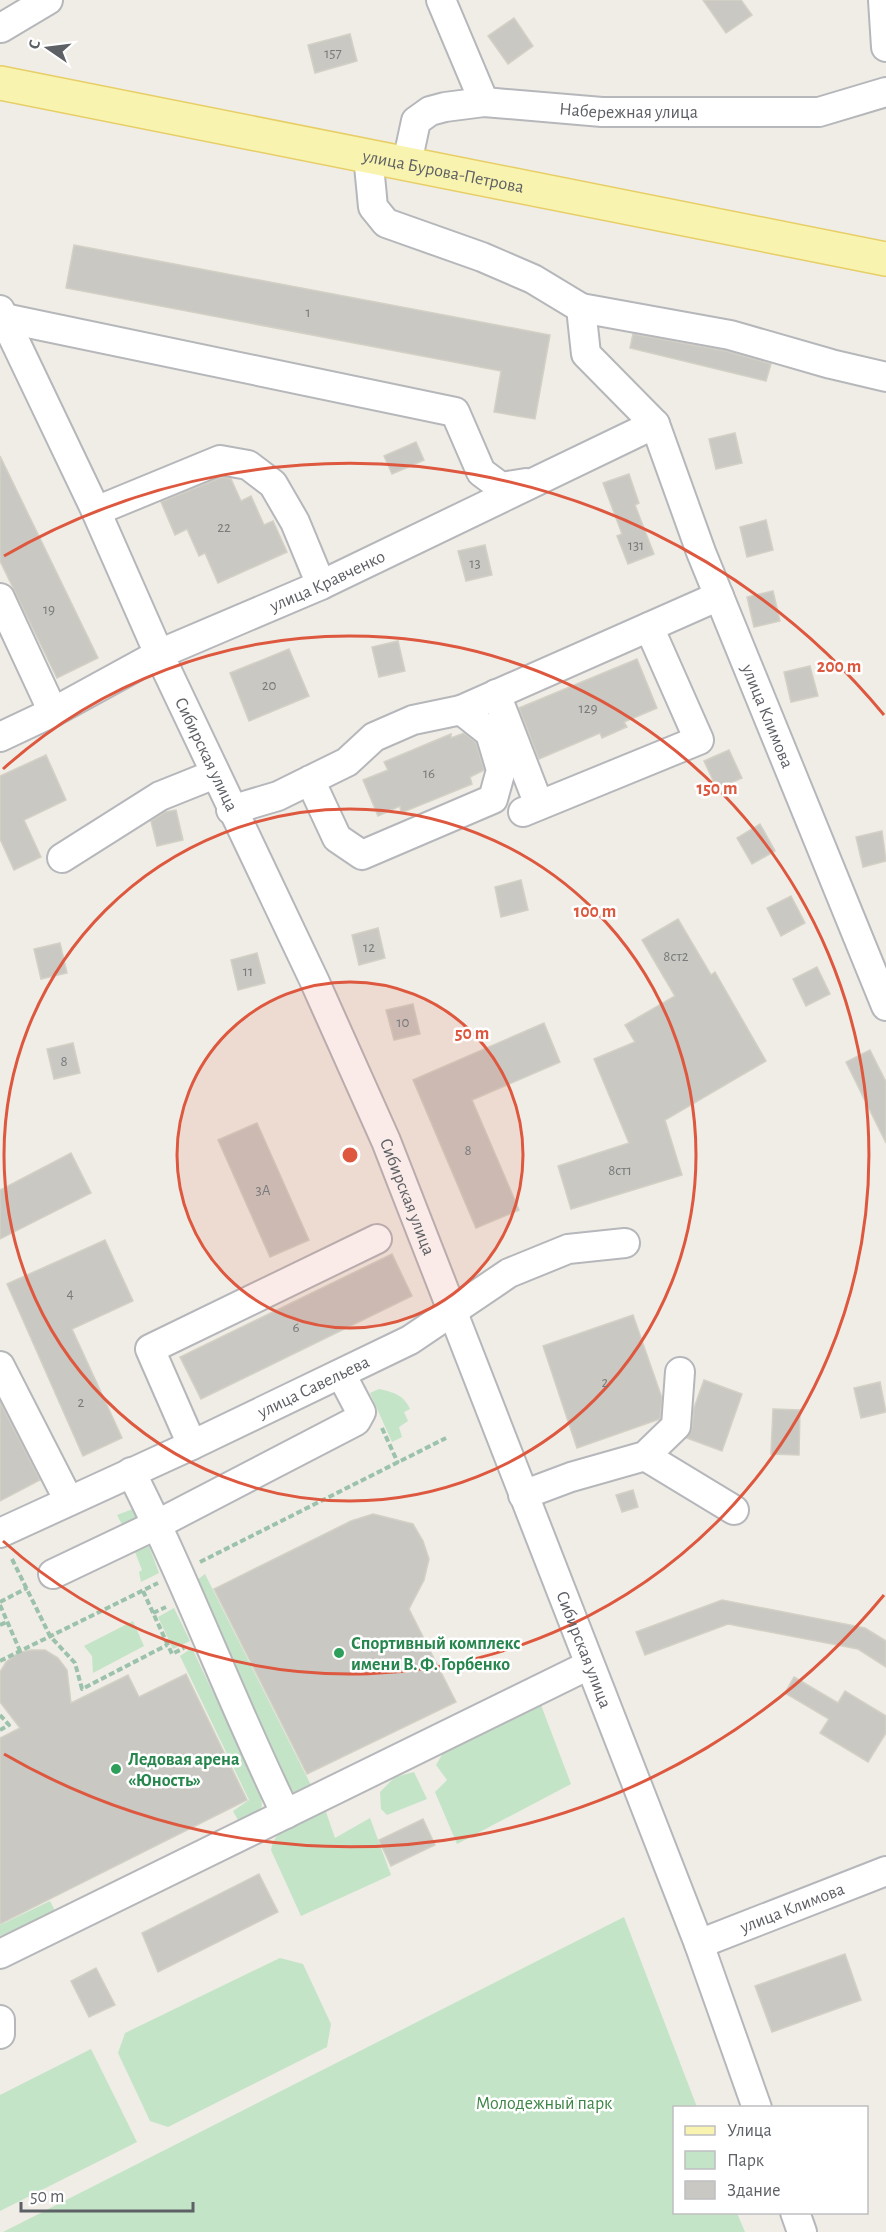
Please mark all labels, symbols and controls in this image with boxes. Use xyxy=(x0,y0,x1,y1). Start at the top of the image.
north arrow xyxy=(18,18,78,78)
text: С xyxy=(26,38,43,51)
house number: 157 xyxy=(324,46,342,61)
street label: Набережная улица xyxy=(559,100,698,122)
street label: улица Бурова-Петрова xyxy=(360,147,525,197)
house number: 1 xyxy=(305,305,311,320)
house number: 22 xyxy=(217,520,231,535)
house number: 131 xyxy=(628,538,644,553)
street label: улица Кравченко xyxy=(267,548,388,616)
house number: 13 xyxy=(469,556,481,571)
house number: 19 xyxy=(43,602,55,617)
text: 200 m xyxy=(817,658,861,676)
street label: улица Климова xyxy=(737,661,796,771)
house number: 20 xyxy=(262,678,276,693)
street label: Сибирская улица xyxy=(171,695,241,815)
house number: 129 xyxy=(578,701,598,716)
house number: 16 xyxy=(423,766,435,781)
text: 150 m xyxy=(697,780,737,798)
text: 100 m xyxy=(574,903,616,921)
house number: 12 xyxy=(363,940,375,955)
house number: 8ст2 xyxy=(663,949,689,964)
house number: 11 xyxy=(243,964,253,979)
house number: 10 xyxy=(396,1015,410,1030)
text: 50 m xyxy=(455,1025,489,1043)
house number: 8 xyxy=(60,1054,68,1069)
street label: Сибирская улица xyxy=(376,1136,438,1258)
house number: 8 xyxy=(464,1143,472,1158)
centre of rings xyxy=(340,1145,360,1165)
house number: 8ст1 xyxy=(608,1163,632,1178)
house number: 3А xyxy=(255,1183,271,1198)
house number: 4 xyxy=(66,1286,74,1301)
house number: 6 xyxy=(292,1320,300,1335)
street label: улица Савельева xyxy=(254,1353,372,1422)
house number: 2 xyxy=(602,1375,609,1390)
house number: 2 xyxy=(78,1395,85,1410)
street label: Сибирская улица xyxy=(552,1589,614,1711)
place label: Спортивный комплекс имени В. Ф. Горбенко xyxy=(351,1635,520,1674)
marker: Спортивный комплекс имени В. Ф. Горбенко xyxy=(332,1646,346,1660)
place label: Ледовая арена «Юность» xyxy=(128,1751,240,1790)
marker: Ледовая арена «Юность» xyxy=(109,1762,123,1776)
street label: улица Климова xyxy=(737,1880,847,1937)
park label: Молодежный парк xyxy=(476,2095,613,2113)
legend xyxy=(673,2106,868,2214)
text: Улица xyxy=(727,2122,772,2140)
text: Парк xyxy=(727,2152,765,2170)
scale bar xyxy=(21,2175,194,2213)
text: Здание xyxy=(727,2182,781,2200)
text: 50 m xyxy=(30,2188,64,2206)

